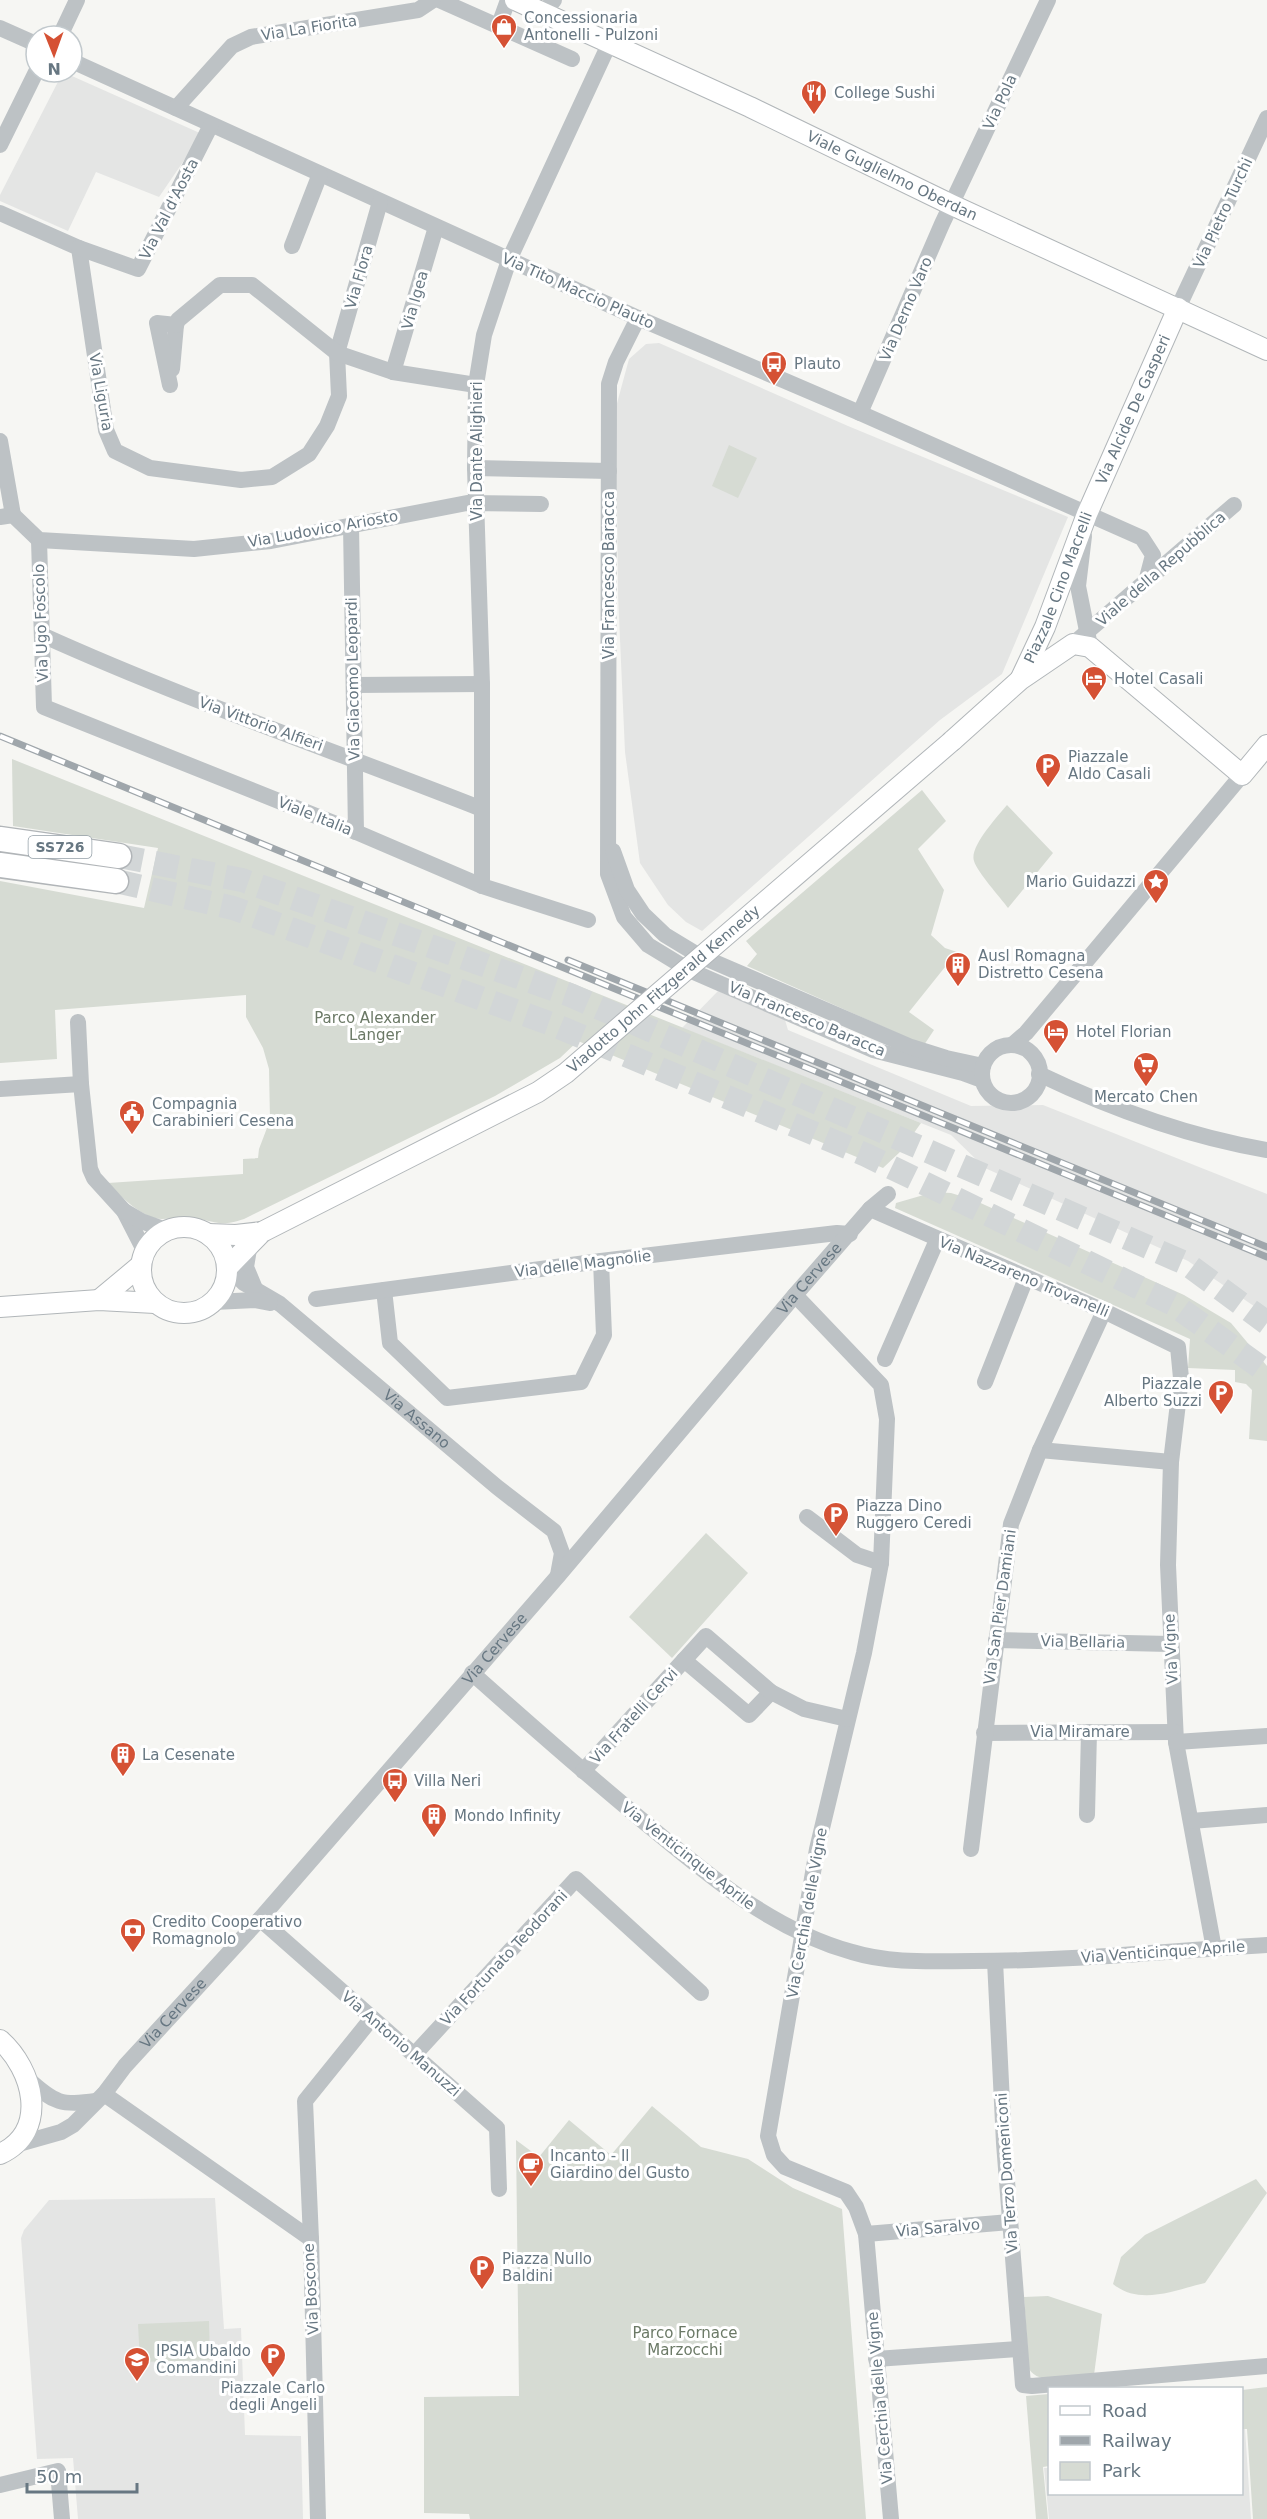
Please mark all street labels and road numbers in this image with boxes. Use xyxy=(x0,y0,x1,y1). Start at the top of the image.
street label: Via La Fiorita xyxy=(260,12,358,44)
street label: Via Pola xyxy=(979,71,1021,133)
street label: Viale Guglielmo Oberdan xyxy=(804,127,980,224)
street label: Via Val d'Aosta xyxy=(136,155,202,263)
street label: Via Pietro Turchi xyxy=(1189,155,1257,271)
street label: Via Flora xyxy=(341,243,377,311)
street label: Via Tito Maccio Plauto xyxy=(499,249,657,333)
street label: Via Derno Varo xyxy=(876,254,936,364)
street label: Via Igea xyxy=(398,268,432,332)
street label: Via Alcide De Gasperi xyxy=(1092,332,1174,487)
street label: Via Liguria xyxy=(85,351,117,433)
street label: Via Dante Alighieri xyxy=(468,381,486,521)
street label: Via Francesco Baracca xyxy=(600,491,618,659)
street label: Via Ludovico Ariosto xyxy=(246,507,400,551)
street label: Viale della Repubblica xyxy=(1093,508,1229,630)
street label: Piazzale Cino Macrelli xyxy=(1020,509,1096,666)
street label: Via Ugo Foscolo xyxy=(30,564,52,682)
street label: Via Giacomo Leopardi xyxy=(343,597,363,761)
street label: Via Vittorio Alfieri xyxy=(196,693,326,755)
street label: Viale Italia xyxy=(275,793,355,839)
road number: SS726 xyxy=(28,836,92,858)
street label: Viadotto John Fitzgerald Kennedy xyxy=(564,901,764,1077)
street label: Via Francesco Baracca xyxy=(726,978,888,1060)
street label: Via Nazzareno Trovanelli xyxy=(936,1233,1112,1321)
street label: Via Cervese xyxy=(774,1239,845,1318)
street label: Via delle Magnolie xyxy=(514,1247,652,1281)
street label: Via Assano xyxy=(379,1386,454,1452)
street label: Via San Pier Damiani xyxy=(980,1528,1020,1686)
street label: Via Cervese xyxy=(459,1609,531,1688)
street label: Via Vigne xyxy=(1160,1613,1182,1685)
street label: Via Bellaria xyxy=(1041,1632,1125,1652)
street label: Via Fratelli Cervi xyxy=(586,1665,682,1767)
street label: Via Miramare xyxy=(1030,1723,1130,1741)
street label: Via Venticinque Aprile xyxy=(618,1798,758,1914)
street label: Via Cerchia delle Vigne xyxy=(783,1826,831,2000)
street label: Via Fortunato Teodorani xyxy=(437,1887,571,2029)
street label: Via Venticinque Aprile xyxy=(1080,1937,1246,1967)
street label: Via Cervese xyxy=(137,1974,210,2052)
street label: Via Antonio Manuzzi xyxy=(338,1987,464,2101)
street label: Via Terzo Domeniconi xyxy=(992,2092,1022,2254)
street label: Via Saralvo xyxy=(895,2215,981,2241)
street label: Via Boscone xyxy=(300,2243,322,2335)
street label: Via Cerchia delle Vigne xyxy=(863,2311,897,2485)

